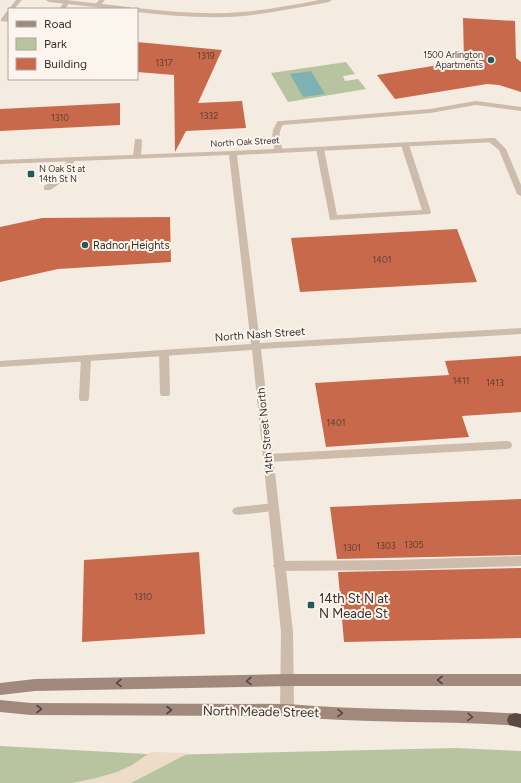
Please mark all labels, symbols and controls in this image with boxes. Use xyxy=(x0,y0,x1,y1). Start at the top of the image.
legend xyxy=(8,8,138,80)
text: Road xyxy=(44,17,72,31)
text: Park xyxy=(44,37,67,51)
place label: 1500 Arlington Apartments xyxy=(423,49,483,70)
house number: 1319 xyxy=(197,50,215,61)
marker: 1500 Arlington Apartments xyxy=(486,55,496,65)
text: Building xyxy=(44,57,87,71)
house number: 1317 xyxy=(155,57,173,68)
house number: 1332 xyxy=(200,110,218,121)
house number: 1310 xyxy=(51,112,69,123)
street label: North Oak Street xyxy=(210,134,280,149)
place label: N Oak St at 14th St N xyxy=(39,163,86,184)
marker: N Oak St at 14th St N xyxy=(26,169,36,179)
place label: Radnor Heights xyxy=(93,239,170,252)
marker: Radnor Heights xyxy=(80,240,90,250)
house number: 1401 xyxy=(373,254,391,265)
street label: North Nash Street xyxy=(214,325,306,344)
house number: 1411 xyxy=(453,375,469,386)
house number: 1413 xyxy=(486,377,504,388)
street label: 14th Street North xyxy=(254,387,276,475)
house number: 1401 xyxy=(327,417,345,428)
house number: 1305 xyxy=(404,539,424,550)
house number: 1303 xyxy=(376,540,396,551)
house number: 1301 xyxy=(343,542,361,553)
house number: 1310 xyxy=(134,591,152,602)
place label: 14th St N at N Meade St xyxy=(319,591,389,621)
marker: 14th St N at N Meade St xyxy=(306,600,316,610)
one-way arrow xyxy=(246,676,252,685)
one-way arrow xyxy=(437,676,443,684)
one-way arrow xyxy=(116,679,122,687)
street label: North Meade Street xyxy=(203,703,319,720)
one-way arrow xyxy=(36,705,42,713)
one-way arrow xyxy=(166,706,172,714)
one-way arrow xyxy=(337,709,343,717)
one-way arrow xyxy=(467,712,473,721)

